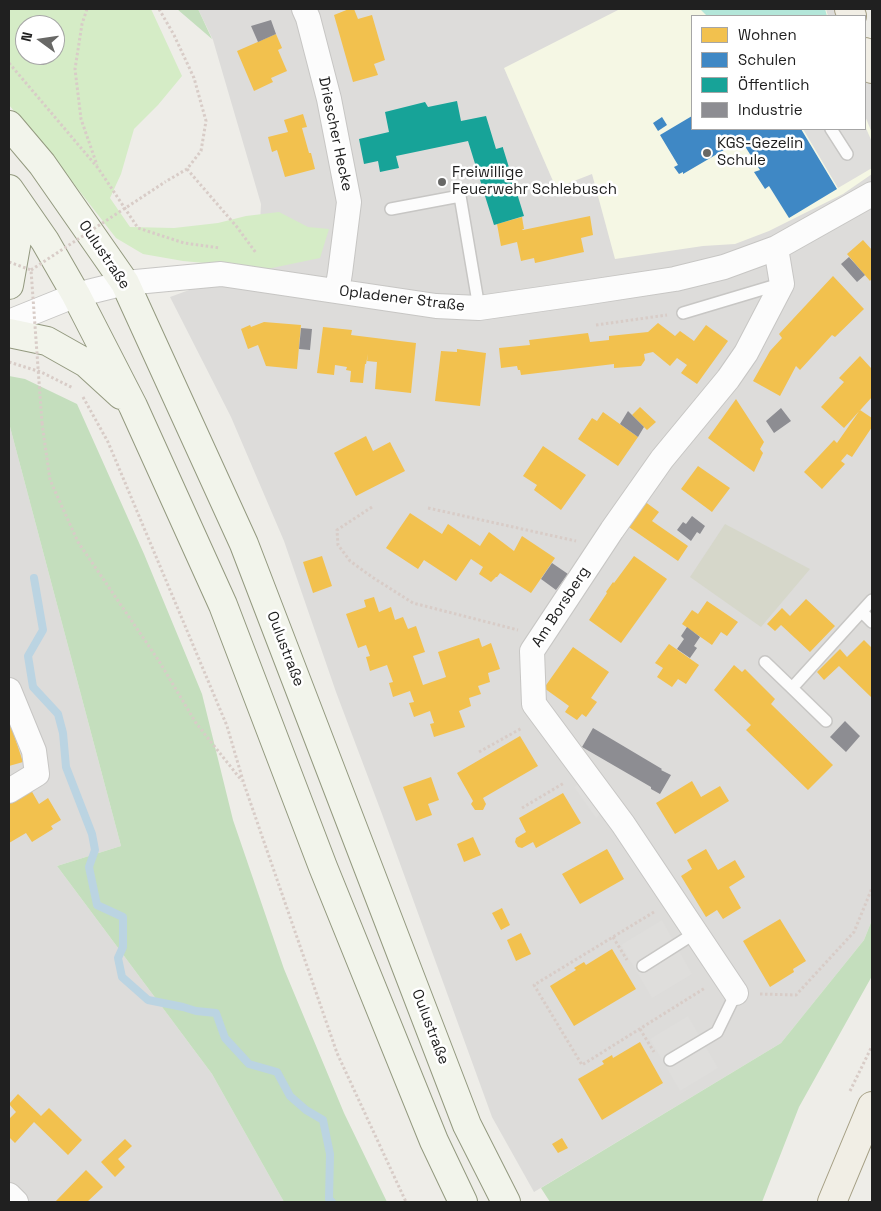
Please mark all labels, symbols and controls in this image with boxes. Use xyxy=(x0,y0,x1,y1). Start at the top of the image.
north arrow xyxy=(15,15,65,65)
legend xyxy=(691,15,866,130)
text: Wohnen xyxy=(738,25,797,44)
text: N xyxy=(17,30,36,43)
text: Schulen xyxy=(738,50,796,69)
street label: Driescher Hecke xyxy=(314,75,356,193)
text: Öffentlich xyxy=(738,75,809,94)
text: Industrie xyxy=(738,100,803,119)
place label: KGS-Gezelin Schule xyxy=(717,135,803,170)
marker: KGS-Gezelin Schule xyxy=(701,147,713,159)
place label: Freiwillige Feuerwehr Schlebusch xyxy=(452,164,617,199)
marker: Freiwillige Feuerwehr Schlebusch xyxy=(436,176,448,188)
street label: Oulustraße xyxy=(74,217,134,293)
street label: Opladener Straße xyxy=(338,282,466,316)
street label: Am Borsberg xyxy=(528,563,594,651)
street label: Oulustraße xyxy=(262,609,308,689)
street label: Oulustraße xyxy=(407,987,453,1067)

